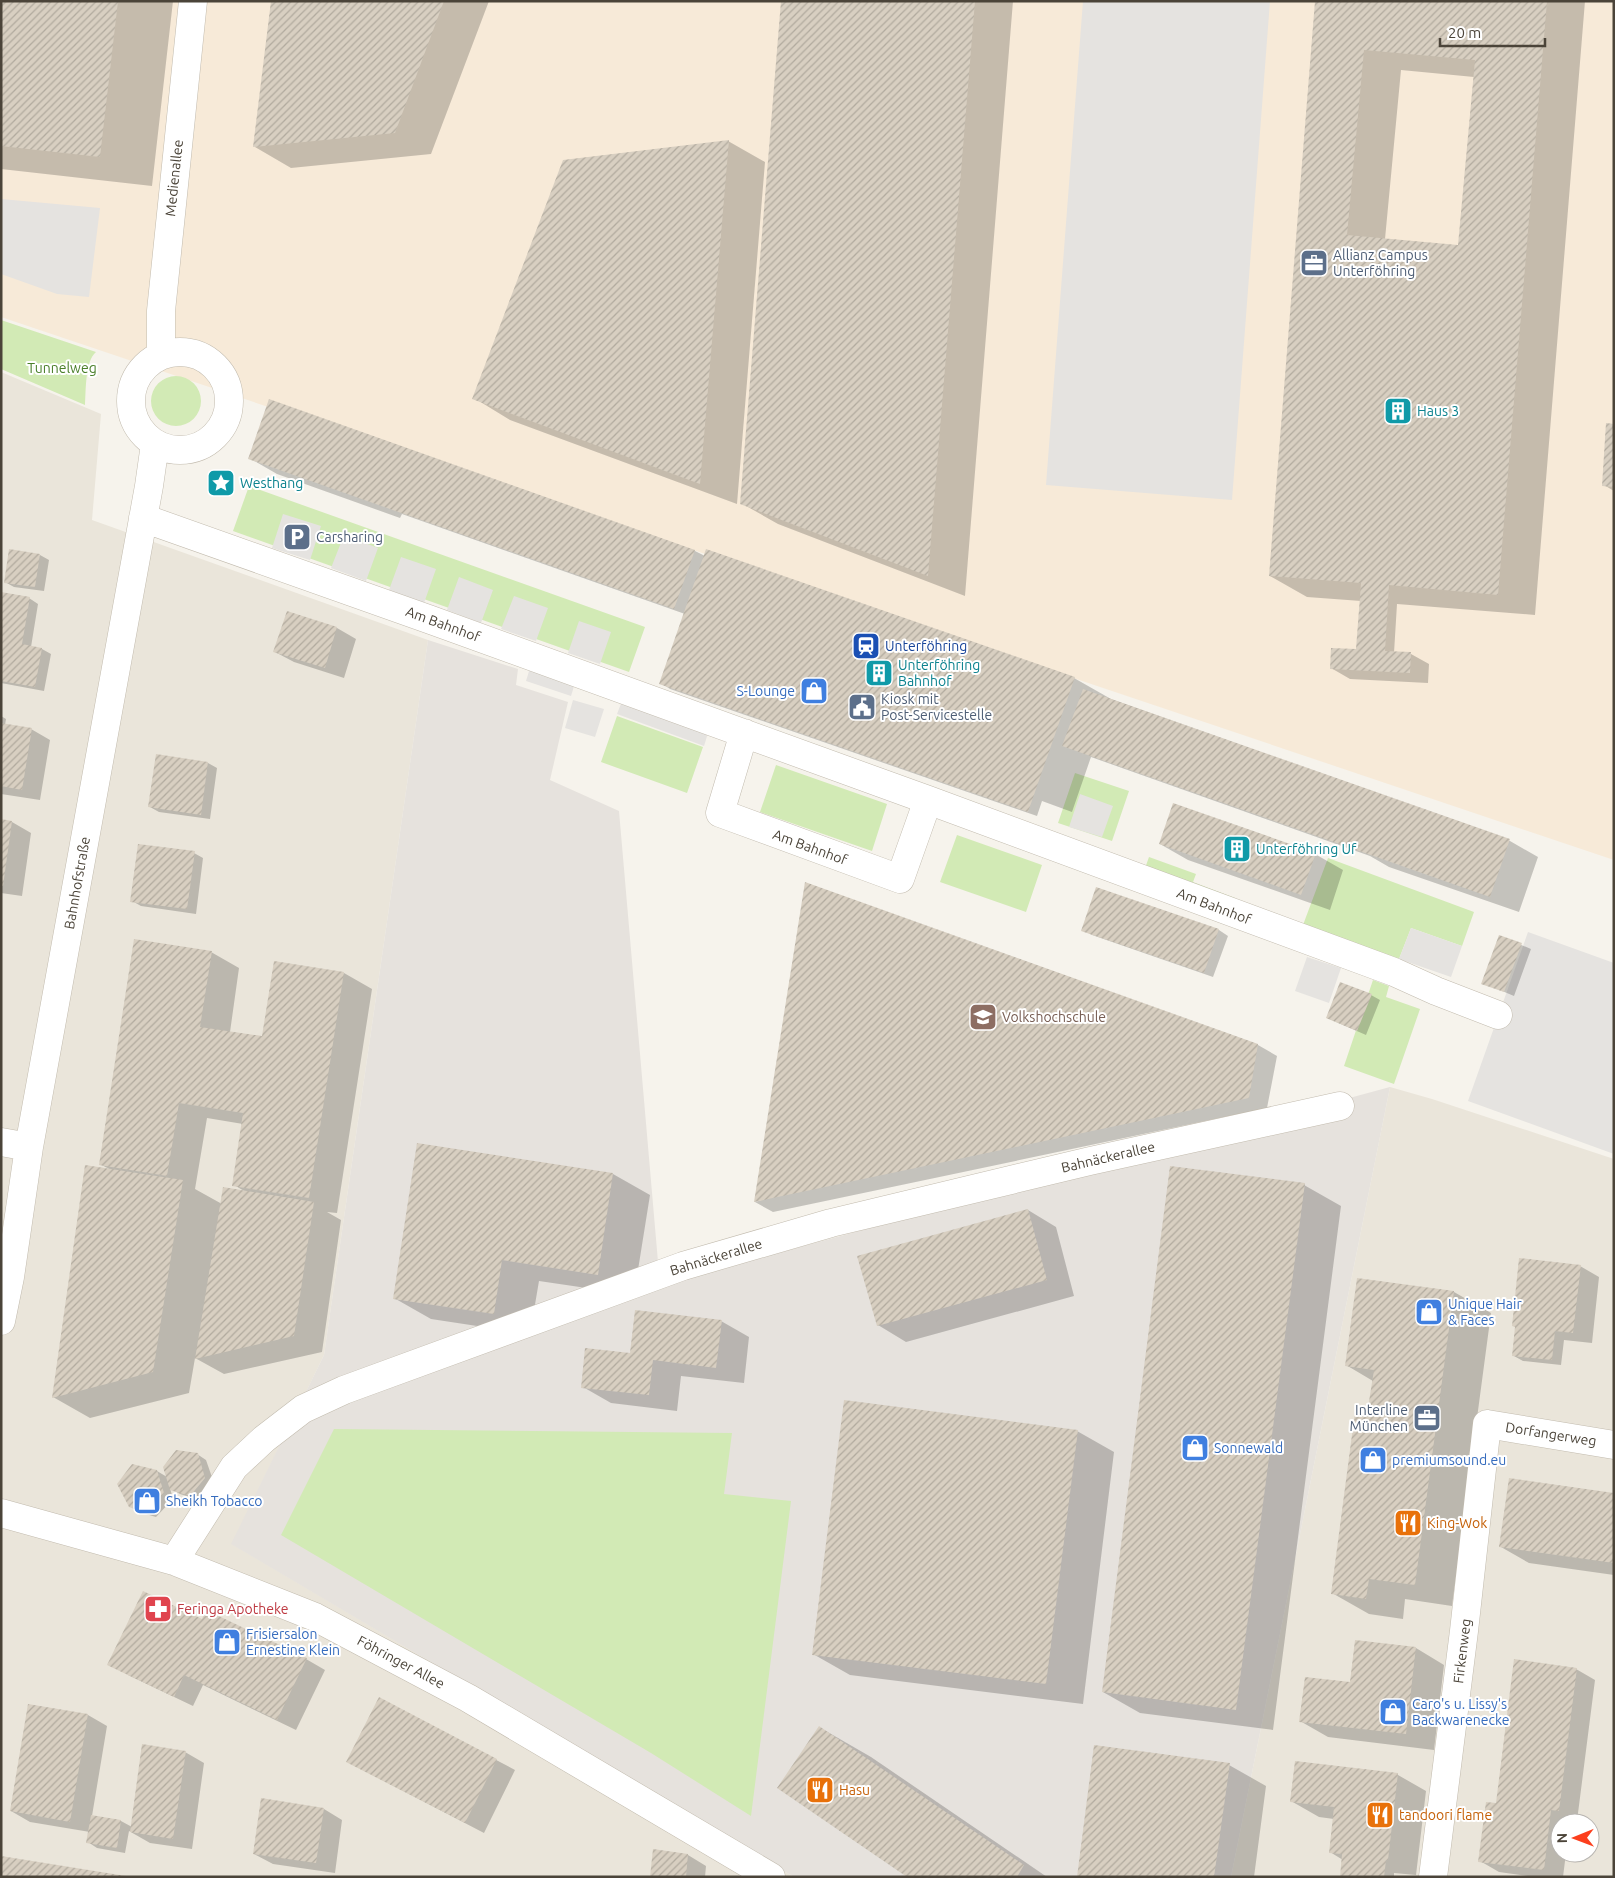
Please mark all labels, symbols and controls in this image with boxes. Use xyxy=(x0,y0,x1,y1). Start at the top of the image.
scale bar xyxy=(1440,15,1545,47)
text: 20 m xyxy=(1448,24,1481,41)
street label: Medienallee xyxy=(162,139,186,217)
place label: Allianz Campus Unterföhring xyxy=(1333,247,1428,279)
office icon: Allianz Campus Unterföhring xyxy=(1299,248,1329,278)
park label: Tunnelweg xyxy=(27,360,97,376)
building icon: Haus 3 xyxy=(1383,396,1413,426)
place label: Haus 3 xyxy=(1417,403,1459,419)
place icon: Westhang xyxy=(206,468,236,498)
place label: Westhang xyxy=(240,475,303,491)
parking icon: Carsharing xyxy=(282,522,312,552)
place label: Carsharing xyxy=(316,529,383,545)
street label: Am Bahnhof xyxy=(404,603,483,645)
station icon: Unterföhring xyxy=(851,631,881,661)
place label: Unterföhring xyxy=(885,638,967,654)
place label: Unterföhring Bahnhof xyxy=(898,657,980,689)
building icon: Unterföhring Bahnhof xyxy=(864,658,894,688)
shop icon: S-Lounge xyxy=(799,676,829,706)
place label: S-Lounge xyxy=(736,683,795,699)
place label: Kiosk mit Post-Servicestelle xyxy=(881,691,992,723)
public building icon: Kiosk mit Post-Servicestelle xyxy=(847,692,877,722)
street label: Am Bahnhof xyxy=(771,826,850,868)
building icon: Unterföhring Uf xyxy=(1222,834,1252,864)
street label: Bahnhofstraße xyxy=(61,835,93,931)
place label: Unterföhring Uf xyxy=(1256,841,1357,857)
street label: Am Bahnhof xyxy=(1175,885,1254,928)
school or university icon: Volkshochschule xyxy=(968,1002,998,1032)
place label: Volkshochschule xyxy=(1002,1009,1106,1025)
street label: Bahnäckerallee xyxy=(1060,1138,1156,1176)
street label: Bahnäckerallee xyxy=(668,1235,764,1279)
place label: Unique Hair & Faces xyxy=(1448,1296,1522,1328)
shop icon: Unique Hair & Faces xyxy=(1414,1297,1444,1327)
place label: Interline München xyxy=(1350,1402,1408,1434)
office icon: Interline München xyxy=(1412,1403,1442,1433)
street label: Dorfangerweg xyxy=(1504,1419,1598,1449)
shop icon: Sonnewald xyxy=(1180,1433,1210,1463)
place label: Sonnewald xyxy=(1214,1440,1283,1456)
shop icon: premiumsound.eu xyxy=(1358,1445,1388,1475)
place label: premiumsound.eu xyxy=(1392,1452,1506,1468)
shop icon: Sheikh Tobacco xyxy=(132,1486,162,1516)
place label: Sheikh Tobacco xyxy=(166,1493,263,1509)
restaurant icon: King-Wok xyxy=(1393,1508,1423,1538)
place label: King-Wok xyxy=(1427,1515,1487,1531)
pharmacy icon: Feringa Apotheke xyxy=(143,1594,173,1624)
place label: Feringa Apotheke xyxy=(177,1601,289,1617)
street label: Firkenweg xyxy=(1450,1618,1474,1684)
place label: Frisiersalon Ernestine Klein xyxy=(246,1626,340,1658)
shop icon: Frisiersalon Ernestine Klein xyxy=(212,1627,242,1657)
street label: Föhringer Allee xyxy=(355,1632,447,1692)
place label: Caro's u. Lissy's Backwarenecke xyxy=(1412,1696,1510,1728)
shop icon: Caro's u. Lissy's Backwarenecke xyxy=(1378,1697,1408,1727)
restaurant icon: Hasu xyxy=(805,1775,835,1805)
place label: Hasu xyxy=(839,1782,870,1798)
restaurant icon: tandoori flame xyxy=(1365,1800,1395,1830)
place label: tandoori flame xyxy=(1399,1807,1492,1823)
north arrow xyxy=(1550,1813,1600,1863)
text: N xyxy=(1554,1833,1570,1844)

